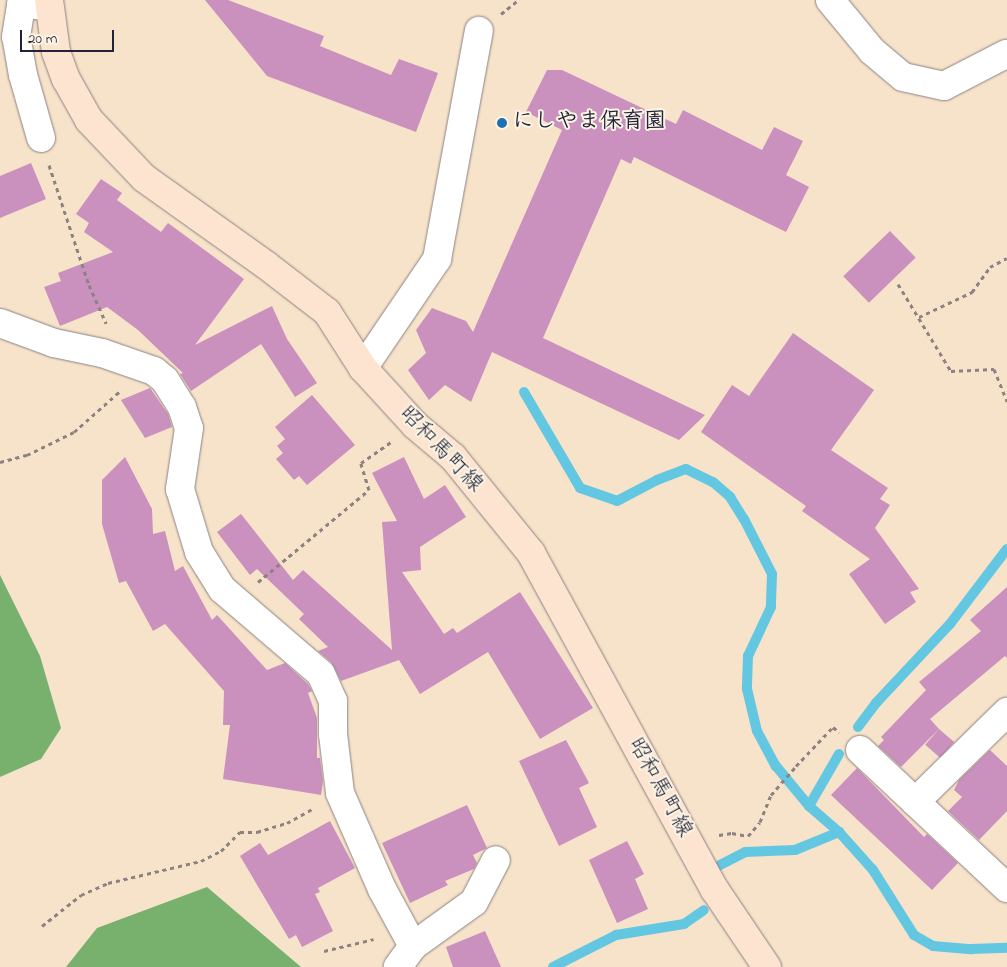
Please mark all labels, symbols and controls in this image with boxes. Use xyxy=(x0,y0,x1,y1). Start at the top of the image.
scale bar xyxy=(22,20,116,52)
text: 20 m xyxy=(28,28,57,50)
place label: にしやま保育園 xyxy=(512,110,666,136)
marker: にしやま保育園 xyxy=(496,117,508,129)
street label: 昭和馬町線 xyxy=(392,401,488,499)
street label: 昭和馬町線 xyxy=(621,733,697,843)

